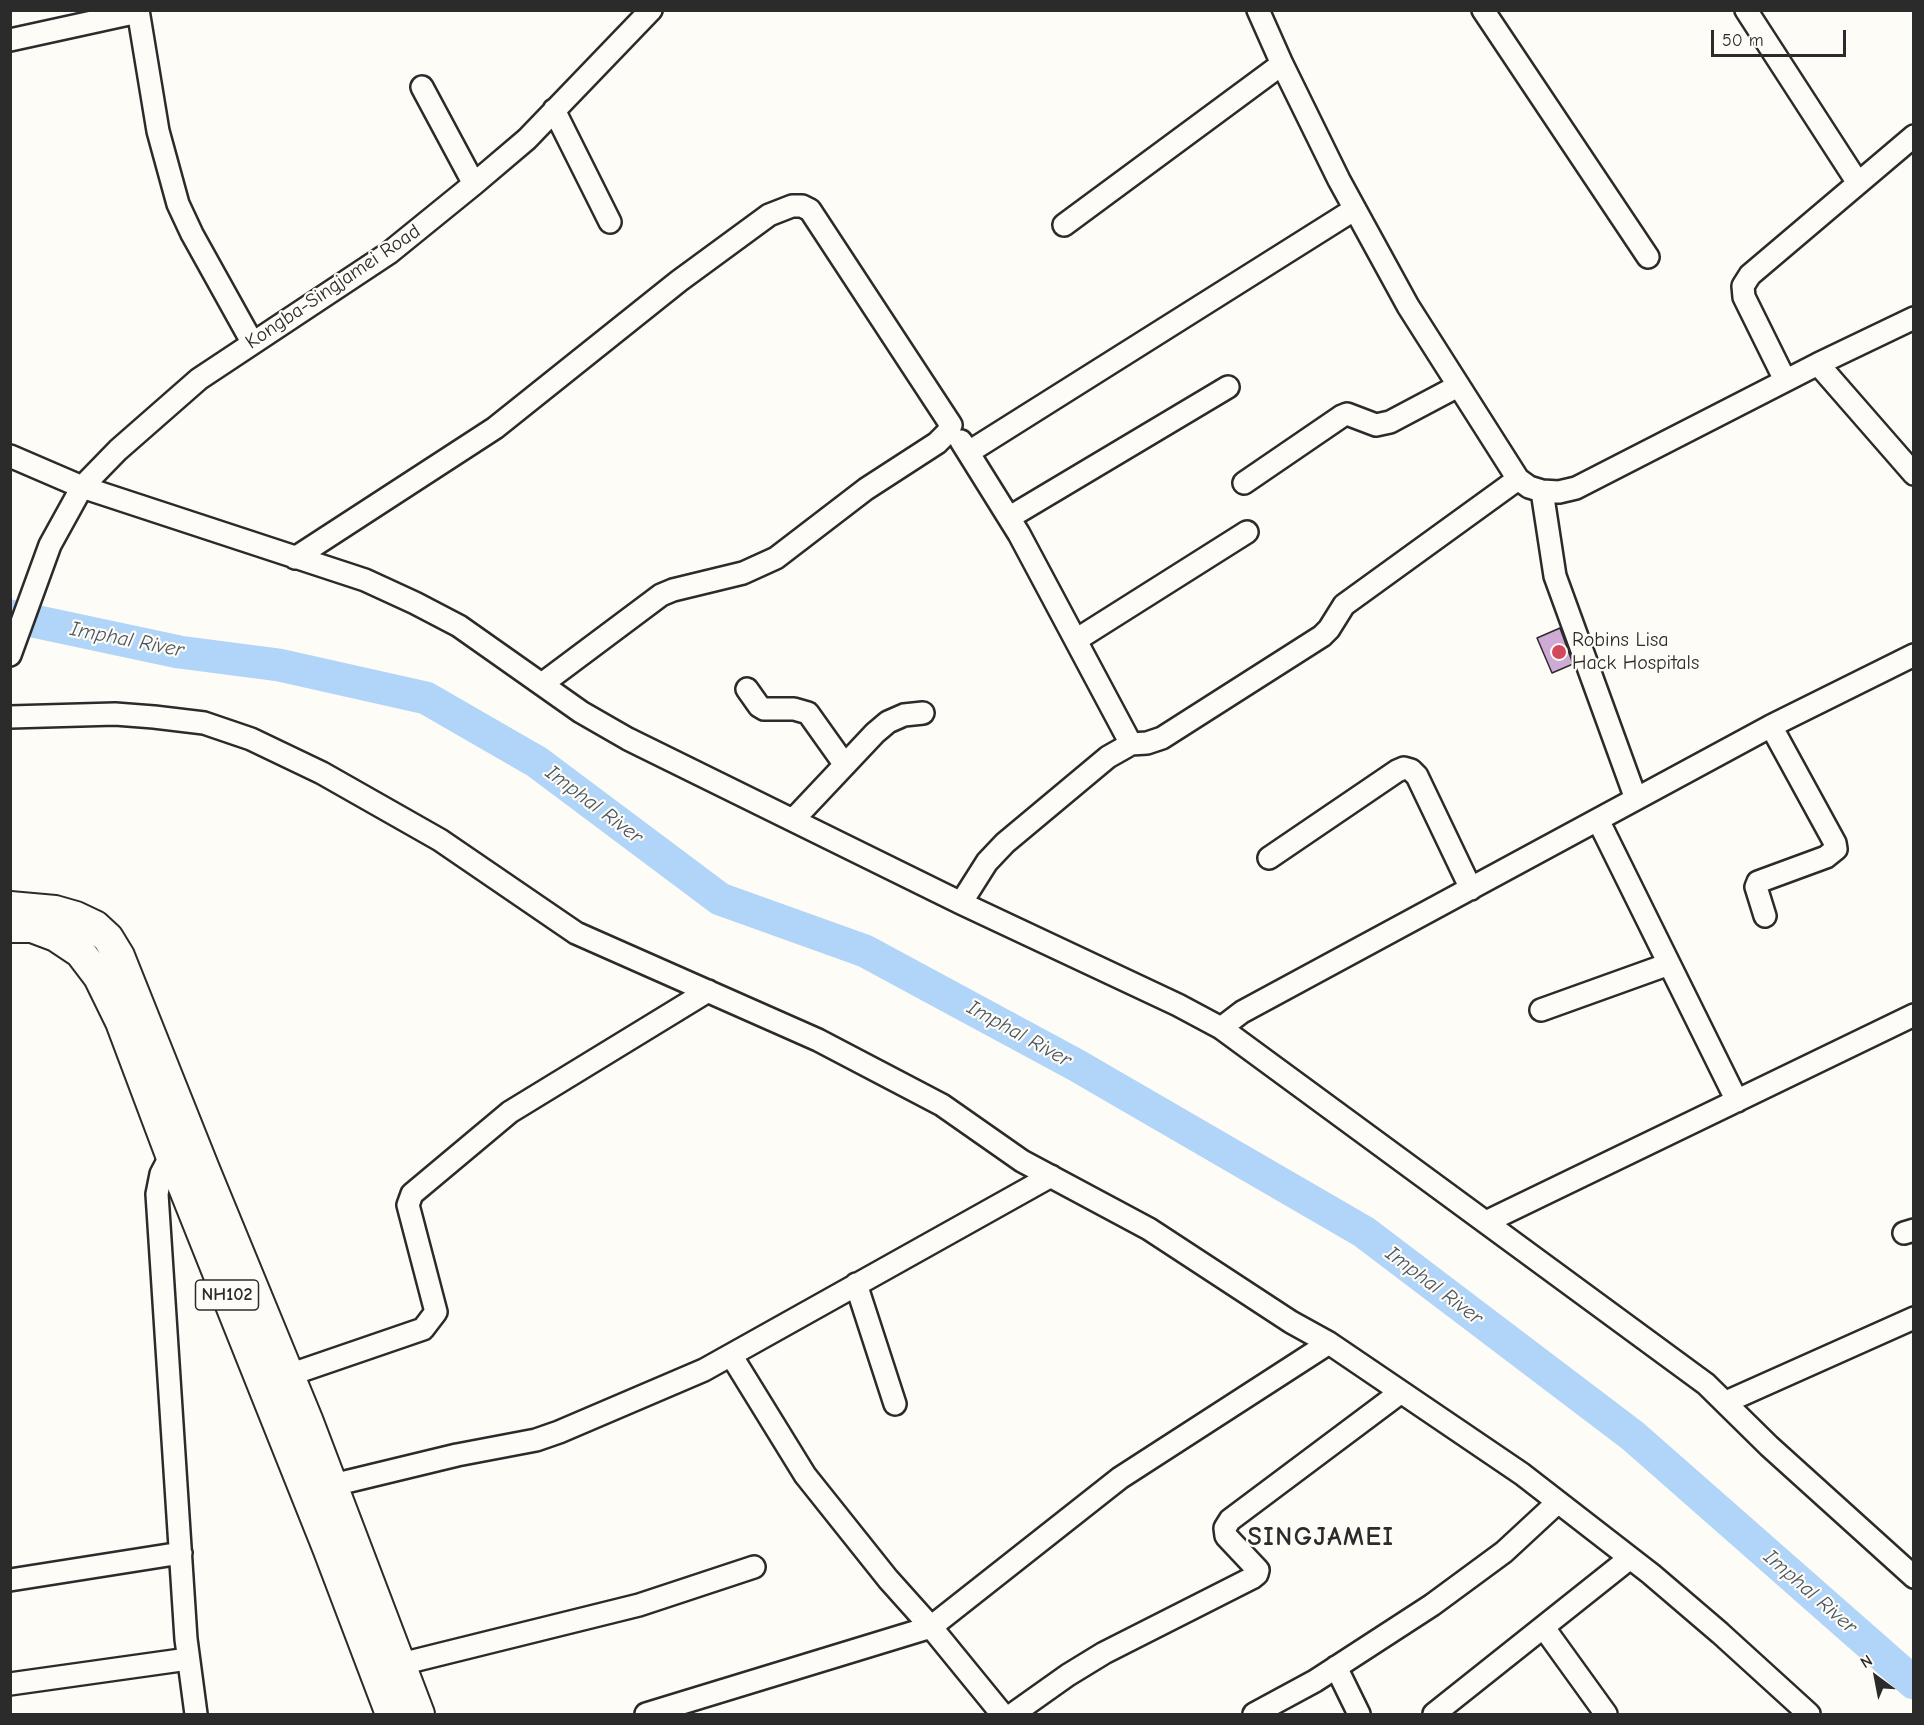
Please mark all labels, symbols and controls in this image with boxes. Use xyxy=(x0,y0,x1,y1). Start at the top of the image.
scale bar xyxy=(1714,18,1849,56)
text: 50 m xyxy=(1722,30,1764,51)
street label: Kongba-Singjamei Road xyxy=(241,220,425,354)
water label: Imphal River xyxy=(68,617,186,663)
place label: Robins Lisa Hack Hospitals xyxy=(1572,628,1699,675)
marker: Robins Lisa Hack Hospitals xyxy=(1550,643,1568,661)
water label: Imphal River xyxy=(540,760,648,850)
water label: Imphal River xyxy=(962,995,1076,1073)
water label: Imphal River xyxy=(1380,1241,1488,1331)
road number: NH102 xyxy=(196,1280,258,1310)
district label: SINGJAMEI xyxy=(1247,1522,1395,1554)
water label: Imphal River xyxy=(1758,1545,1862,1639)
north arrow xyxy=(1846,1647,1906,1707)
text: N xyxy=(1857,1651,1876,1672)

